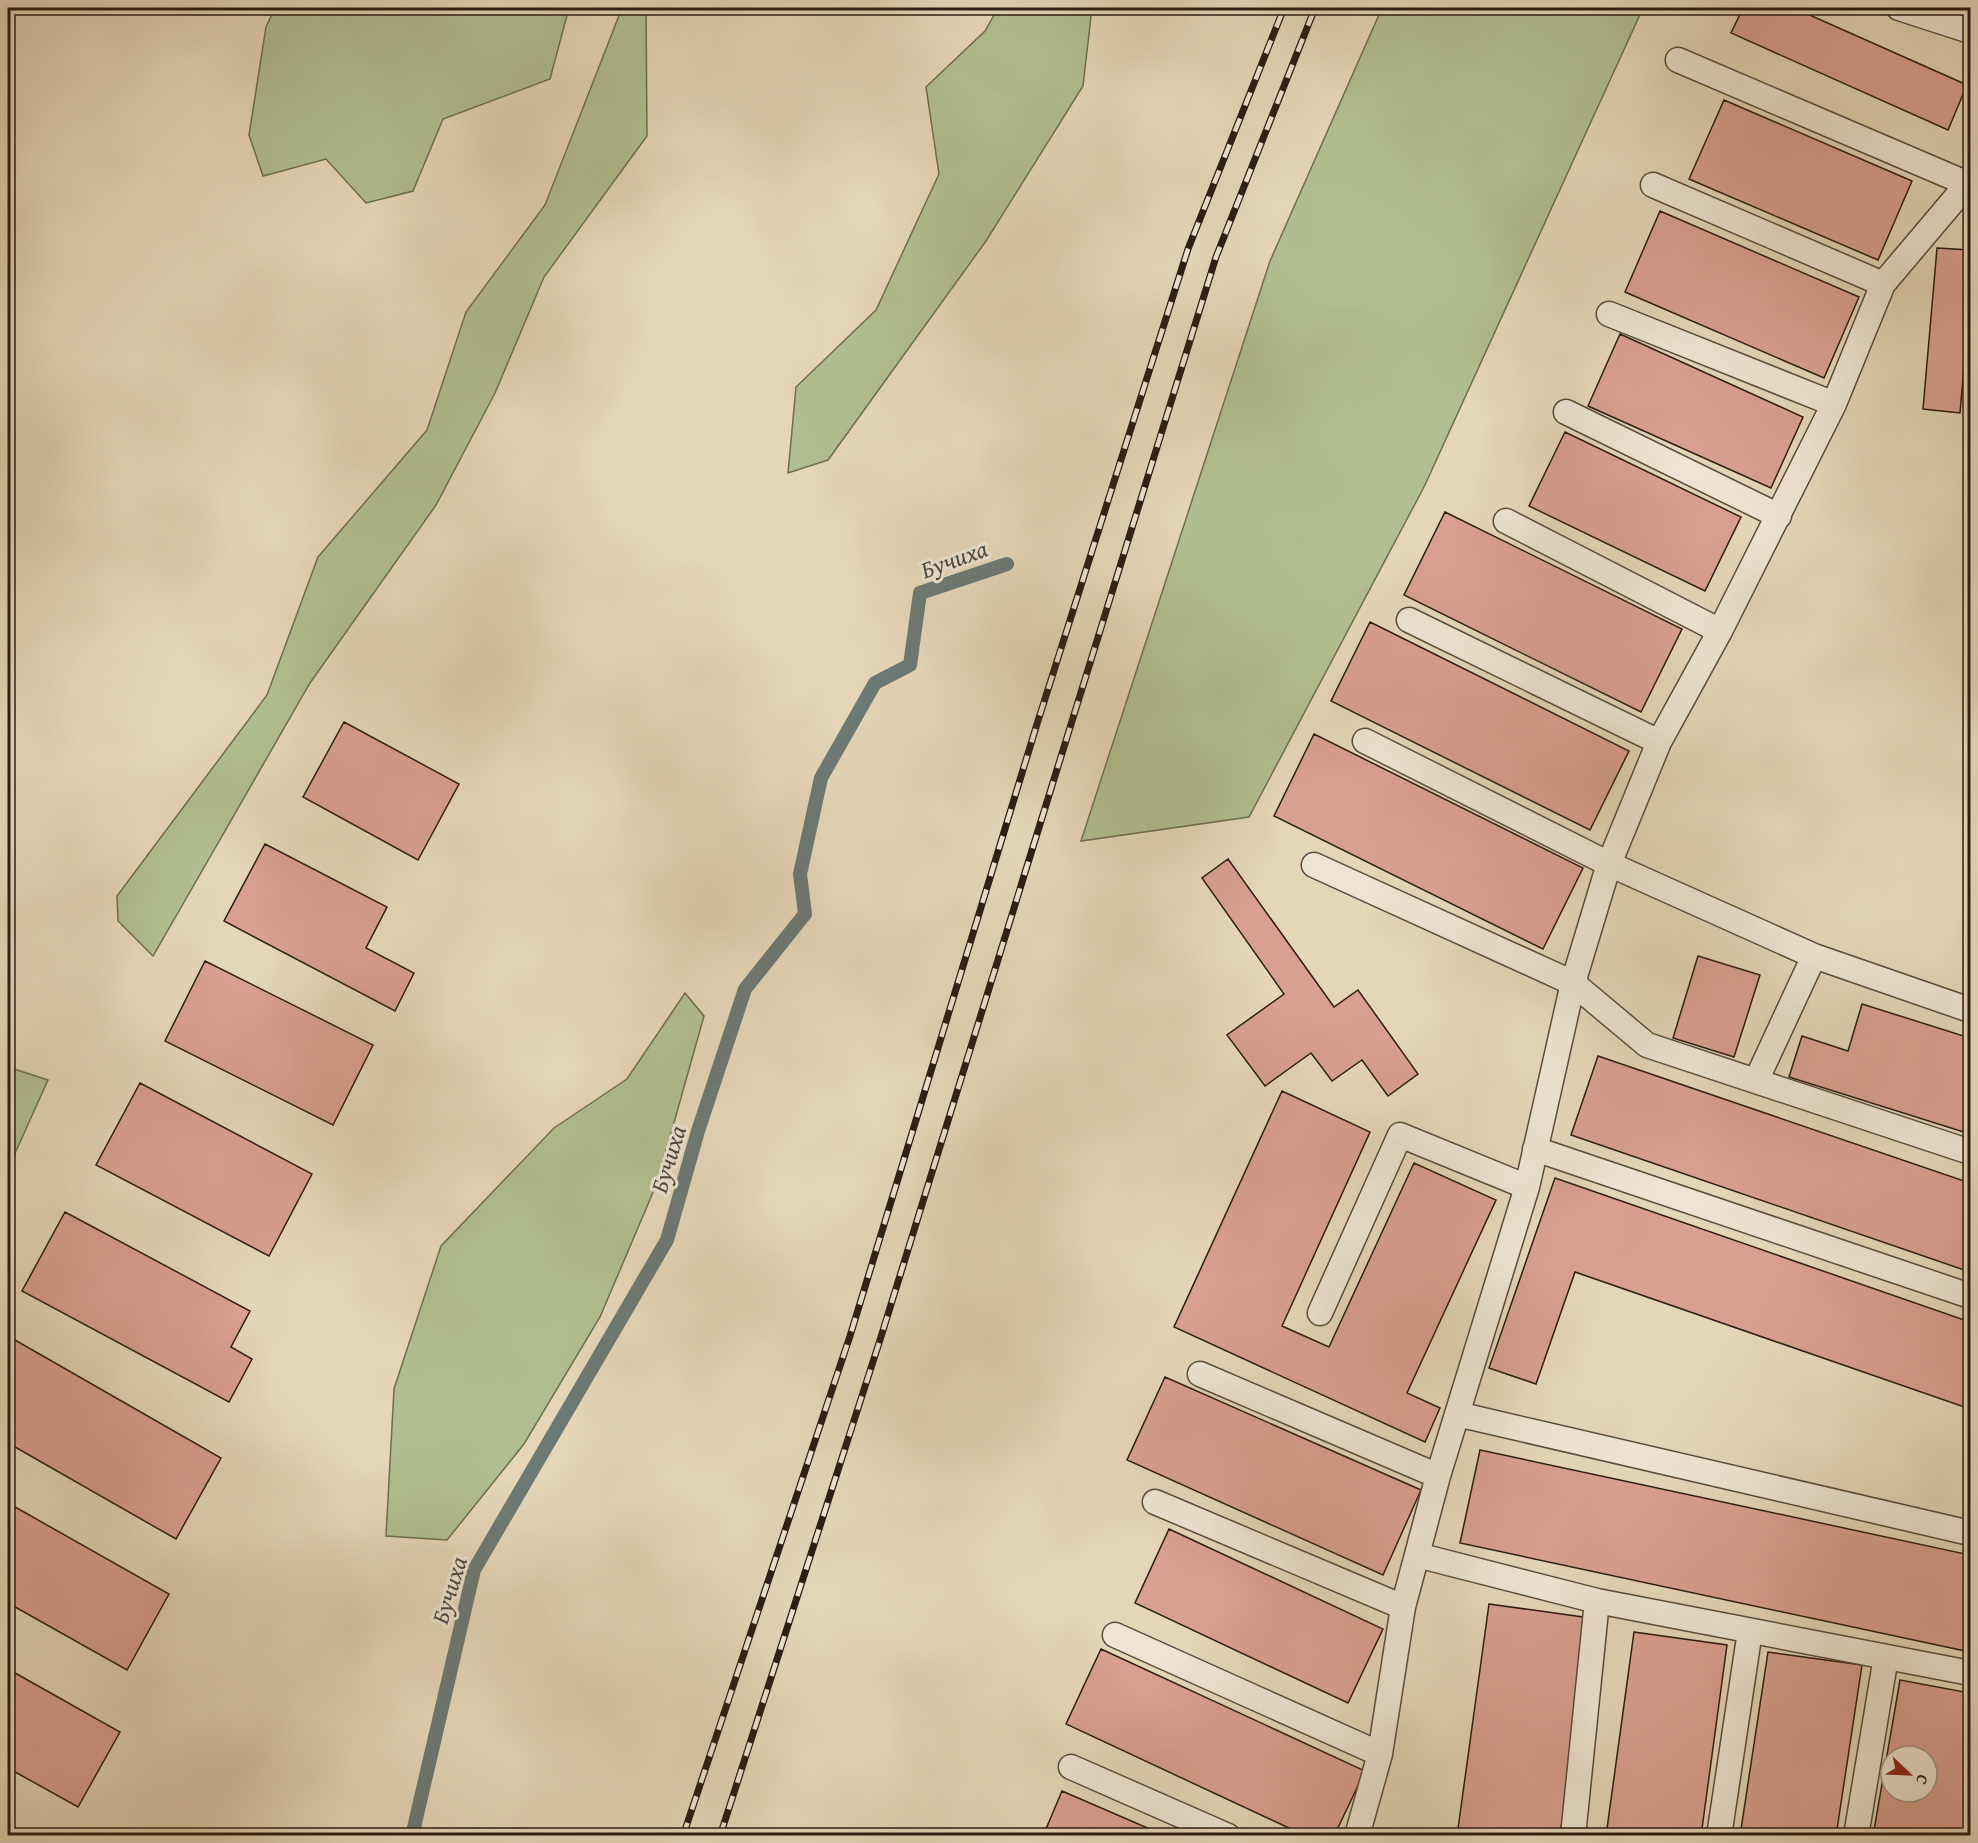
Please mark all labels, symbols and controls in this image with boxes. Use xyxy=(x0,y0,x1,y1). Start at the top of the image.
water label: Бучиха xyxy=(916,531,992,587)
water label: Бучиха xyxy=(641,1121,695,1197)
water label: Бучиха xyxy=(422,1552,476,1628)
north arrow xyxy=(1879,1744,1939,1804)
text: С xyxy=(1910,1771,1936,1789)

